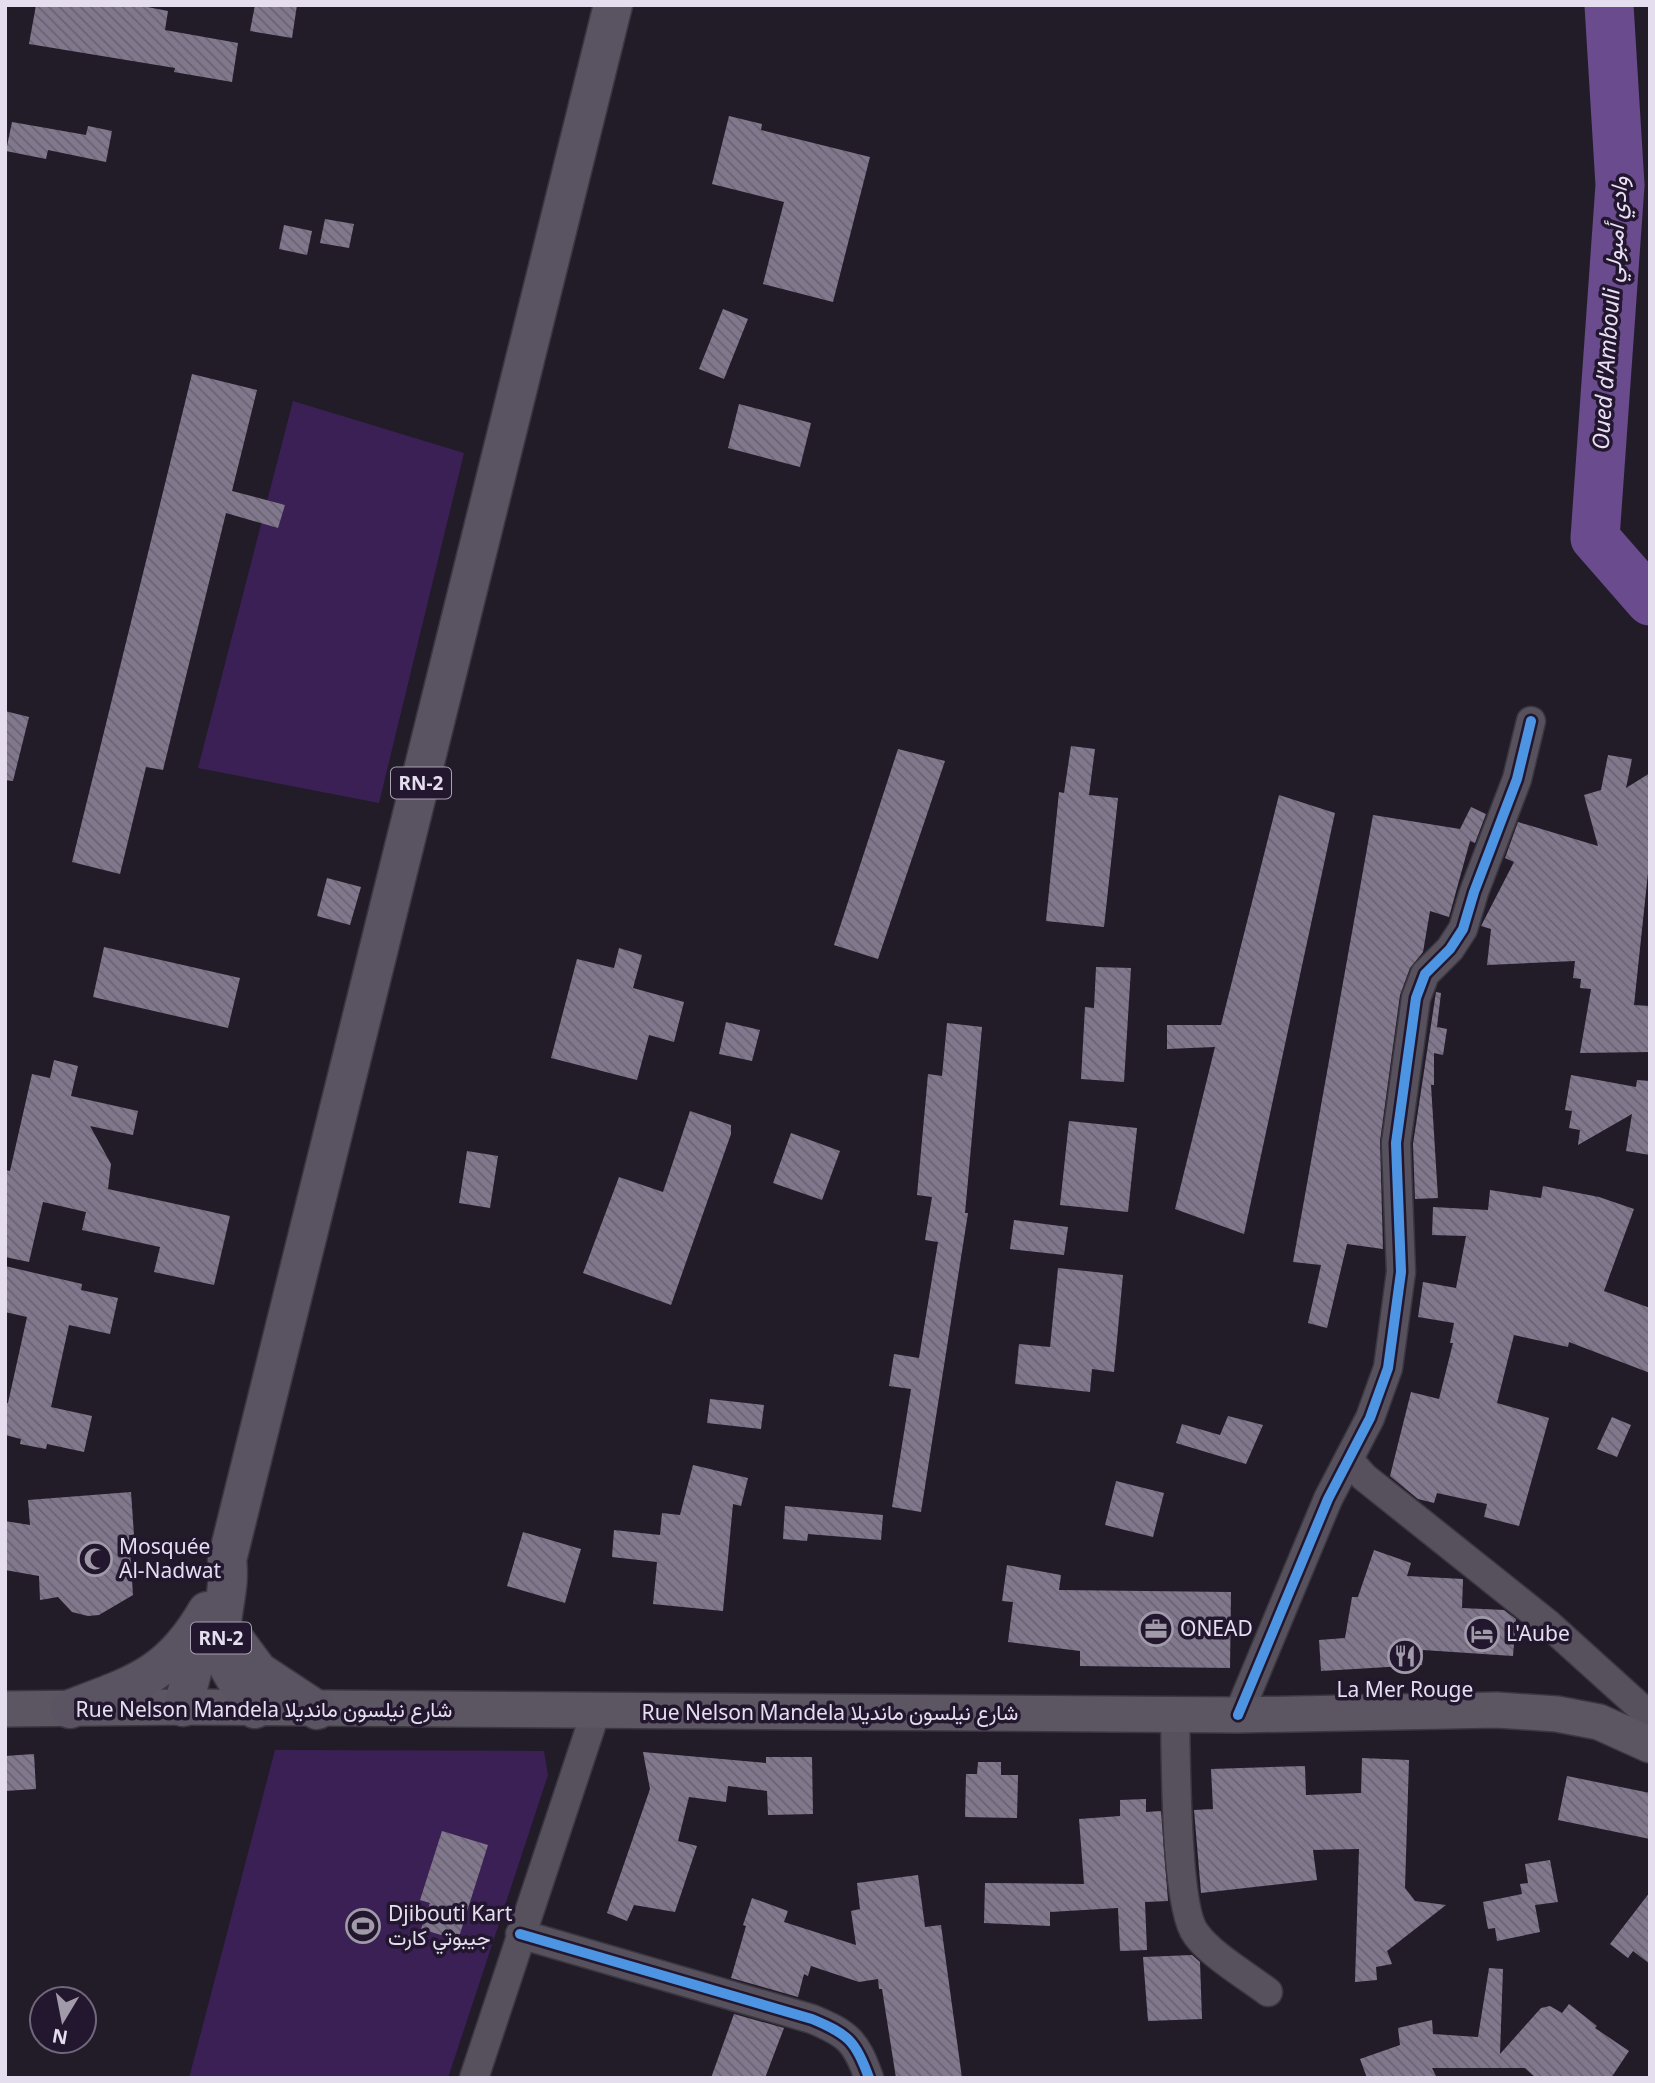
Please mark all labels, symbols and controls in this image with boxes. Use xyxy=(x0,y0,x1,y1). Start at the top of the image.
water label: Oued d'Ambouli وادي أمبولي xyxy=(1583,175,1639,451)
road number: RN-2 xyxy=(391,768,451,798)
place label: Mosquée Al-Nadwat xyxy=(119,1532,222,1584)
mosque icon: Mosquée Al-Nadwat xyxy=(76,1540,114,1578)
office icon: ONEAD xyxy=(1137,1610,1175,1648)
place label: ONEAD xyxy=(1180,1614,1253,1642)
hotel icon: L'Aube xyxy=(1463,1615,1501,1653)
place label: L'Aube xyxy=(1506,1619,1570,1647)
road number: RN-2 xyxy=(191,1622,251,1654)
restaurant icon: La Mer Rouge xyxy=(1386,1637,1424,1675)
place label: La Mer Rouge xyxy=(1337,1675,1473,1703)
street label: Rue Nelson Mandela شارع نيلسون مانديلا xyxy=(76,1695,452,1724)
street label: Rue Nelson Mandela شارع نيلسون مانديلا xyxy=(642,1698,1018,1727)
place label: Djibouti Kart جيبوتي كارت xyxy=(388,1899,513,1955)
sports icon: Djibouti Kart جيبوتي كارت xyxy=(344,1907,382,1945)
north arrow xyxy=(28,1985,98,2055)
text: N xyxy=(50,2023,70,2051)

